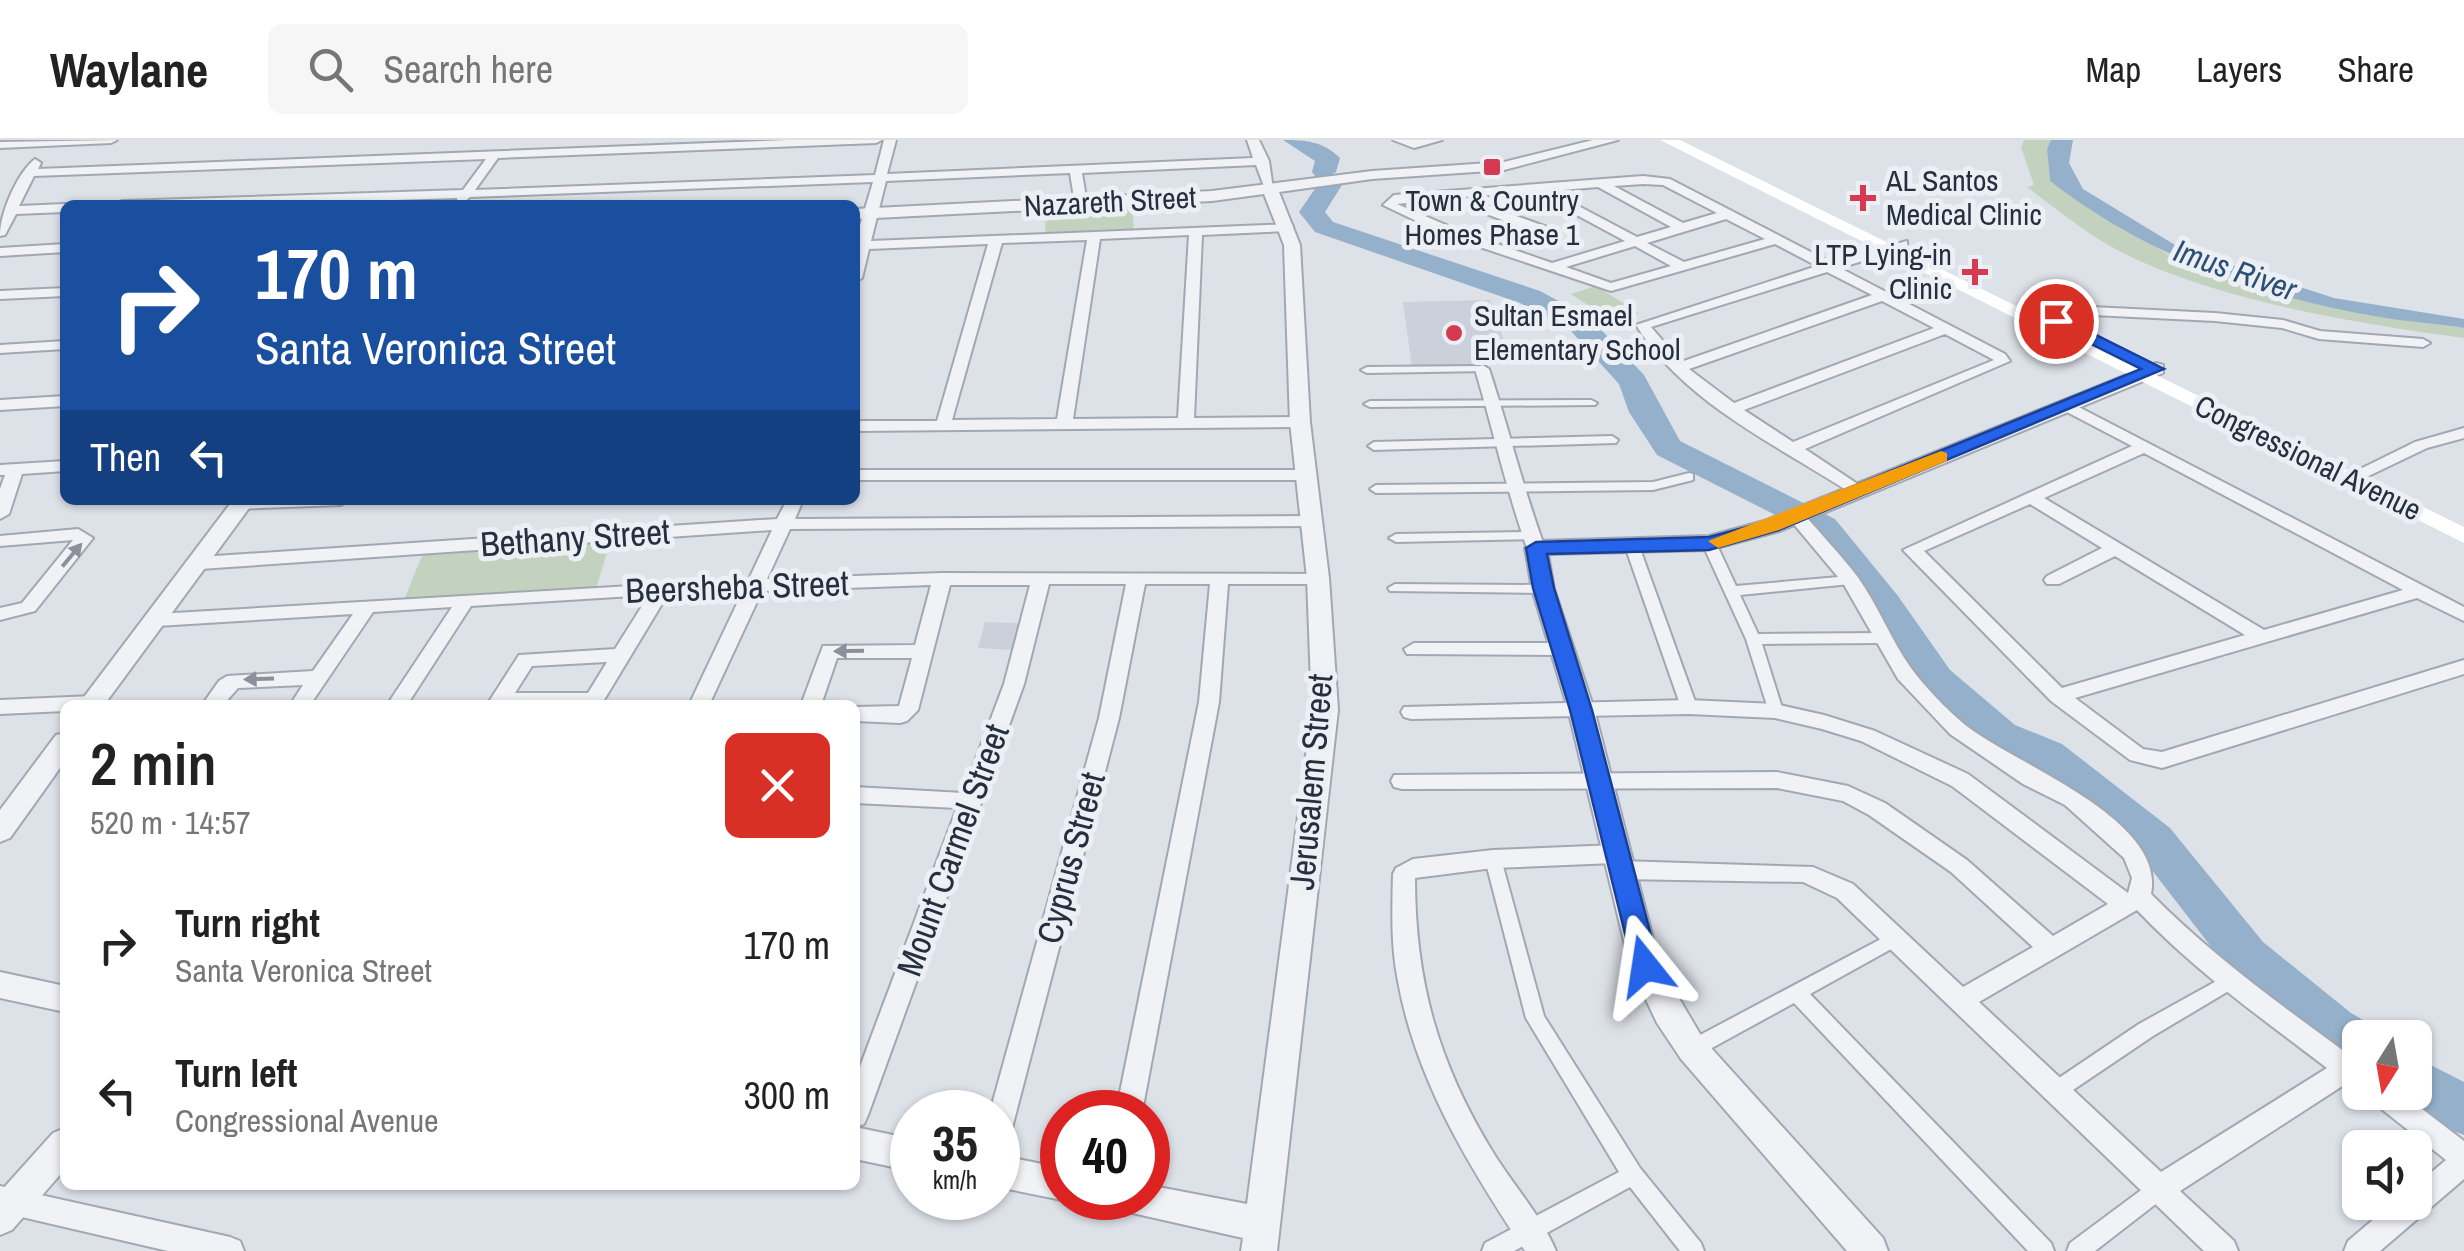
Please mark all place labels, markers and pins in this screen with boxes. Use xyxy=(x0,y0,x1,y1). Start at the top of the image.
marker: Town & Country Homes Phase 1 xyxy=(1481,156,1503,178)
place label: AL Santos Medical Clinic xyxy=(1885,160,2042,234)
place label: Town & Country Homes Phase 1 xyxy=(1404,180,1580,254)
marker: AL Santos Medical Clinic xyxy=(1850,185,1876,211)
place label: LTP Lying-in Clinic xyxy=(1814,234,1952,308)
marker: LTP Lying-in Clinic xyxy=(1962,259,1988,285)
pin xyxy=(2014,279,2099,364)
place label: Sultan Esmael Elementary School xyxy=(1474,295,1680,369)
marker: Sultan Esmael Elementary School xyxy=(1443,322,1465,344)

